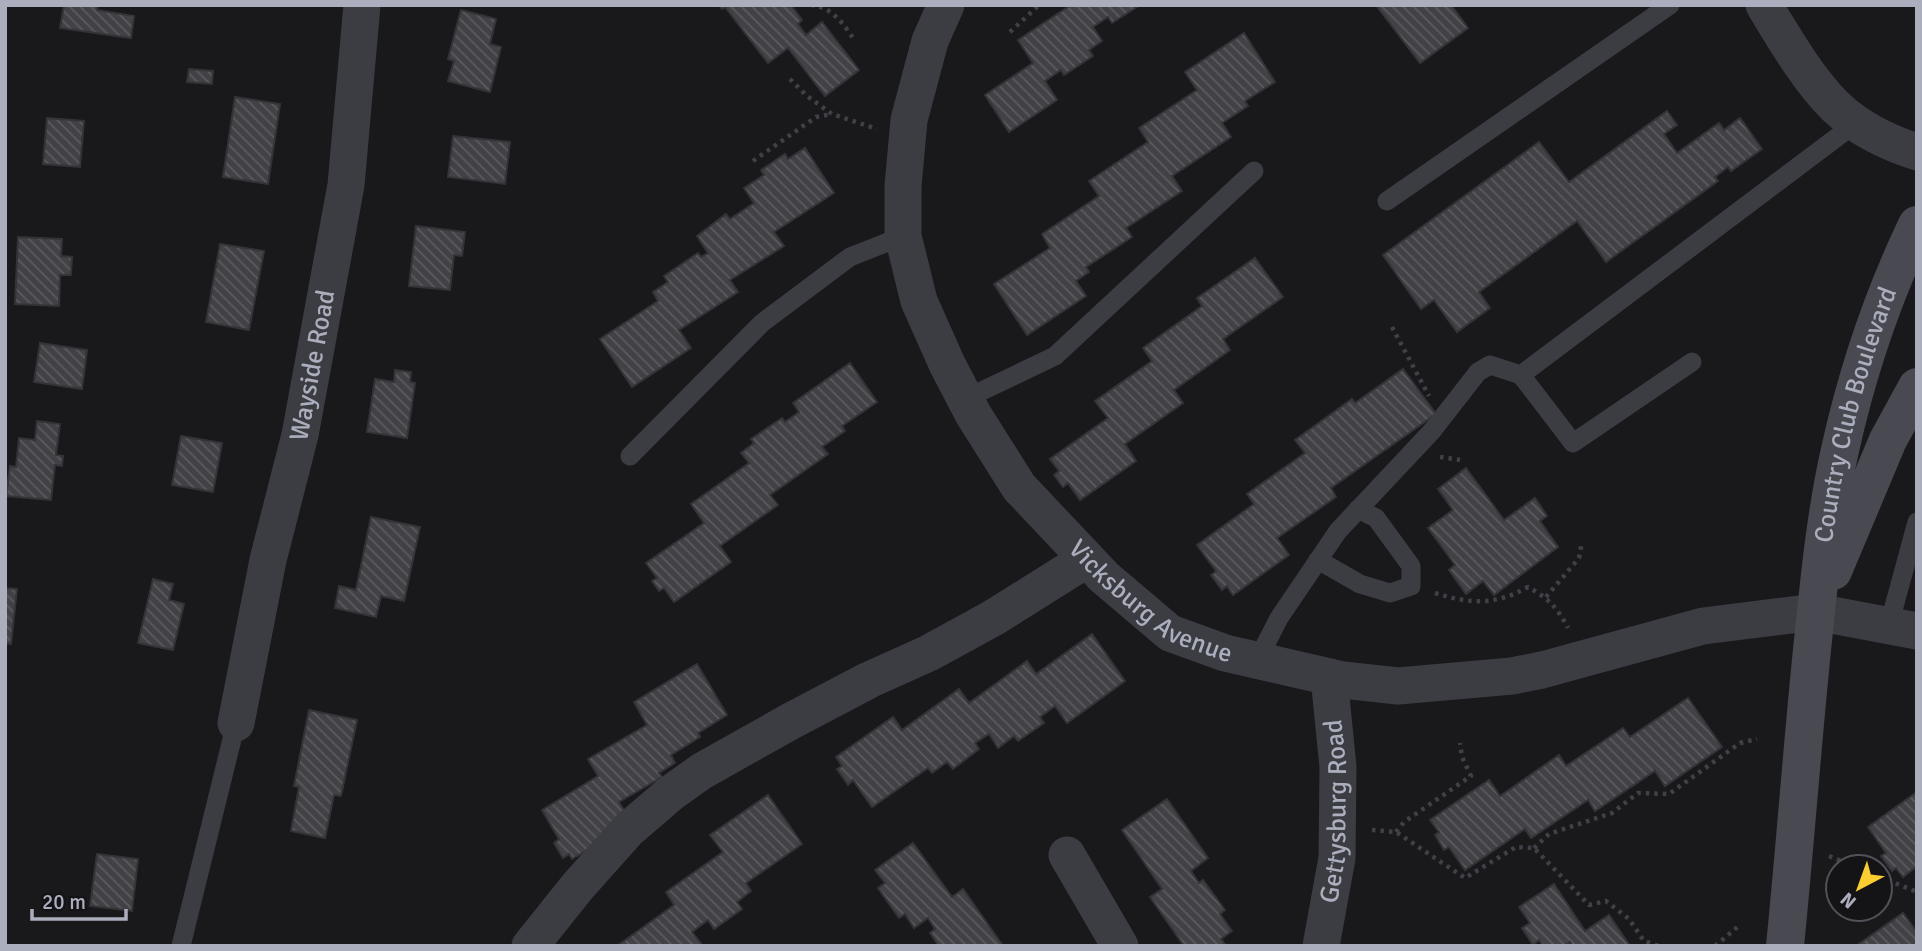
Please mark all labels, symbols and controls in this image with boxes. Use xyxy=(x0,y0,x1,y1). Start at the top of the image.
street label: Country Club Boulevard xyxy=(1808,282,1904,545)
street label: Wayside Road xyxy=(283,287,342,443)
street label: Vicksburg Avenue xyxy=(1061,533,1235,670)
street label: Gettysburg Road xyxy=(1313,718,1354,906)
north arrow xyxy=(1824,853,1894,923)
scale bar xyxy=(32,878,126,922)
text: N xyxy=(1836,887,1861,913)
text: 20 m xyxy=(42,889,86,915)

